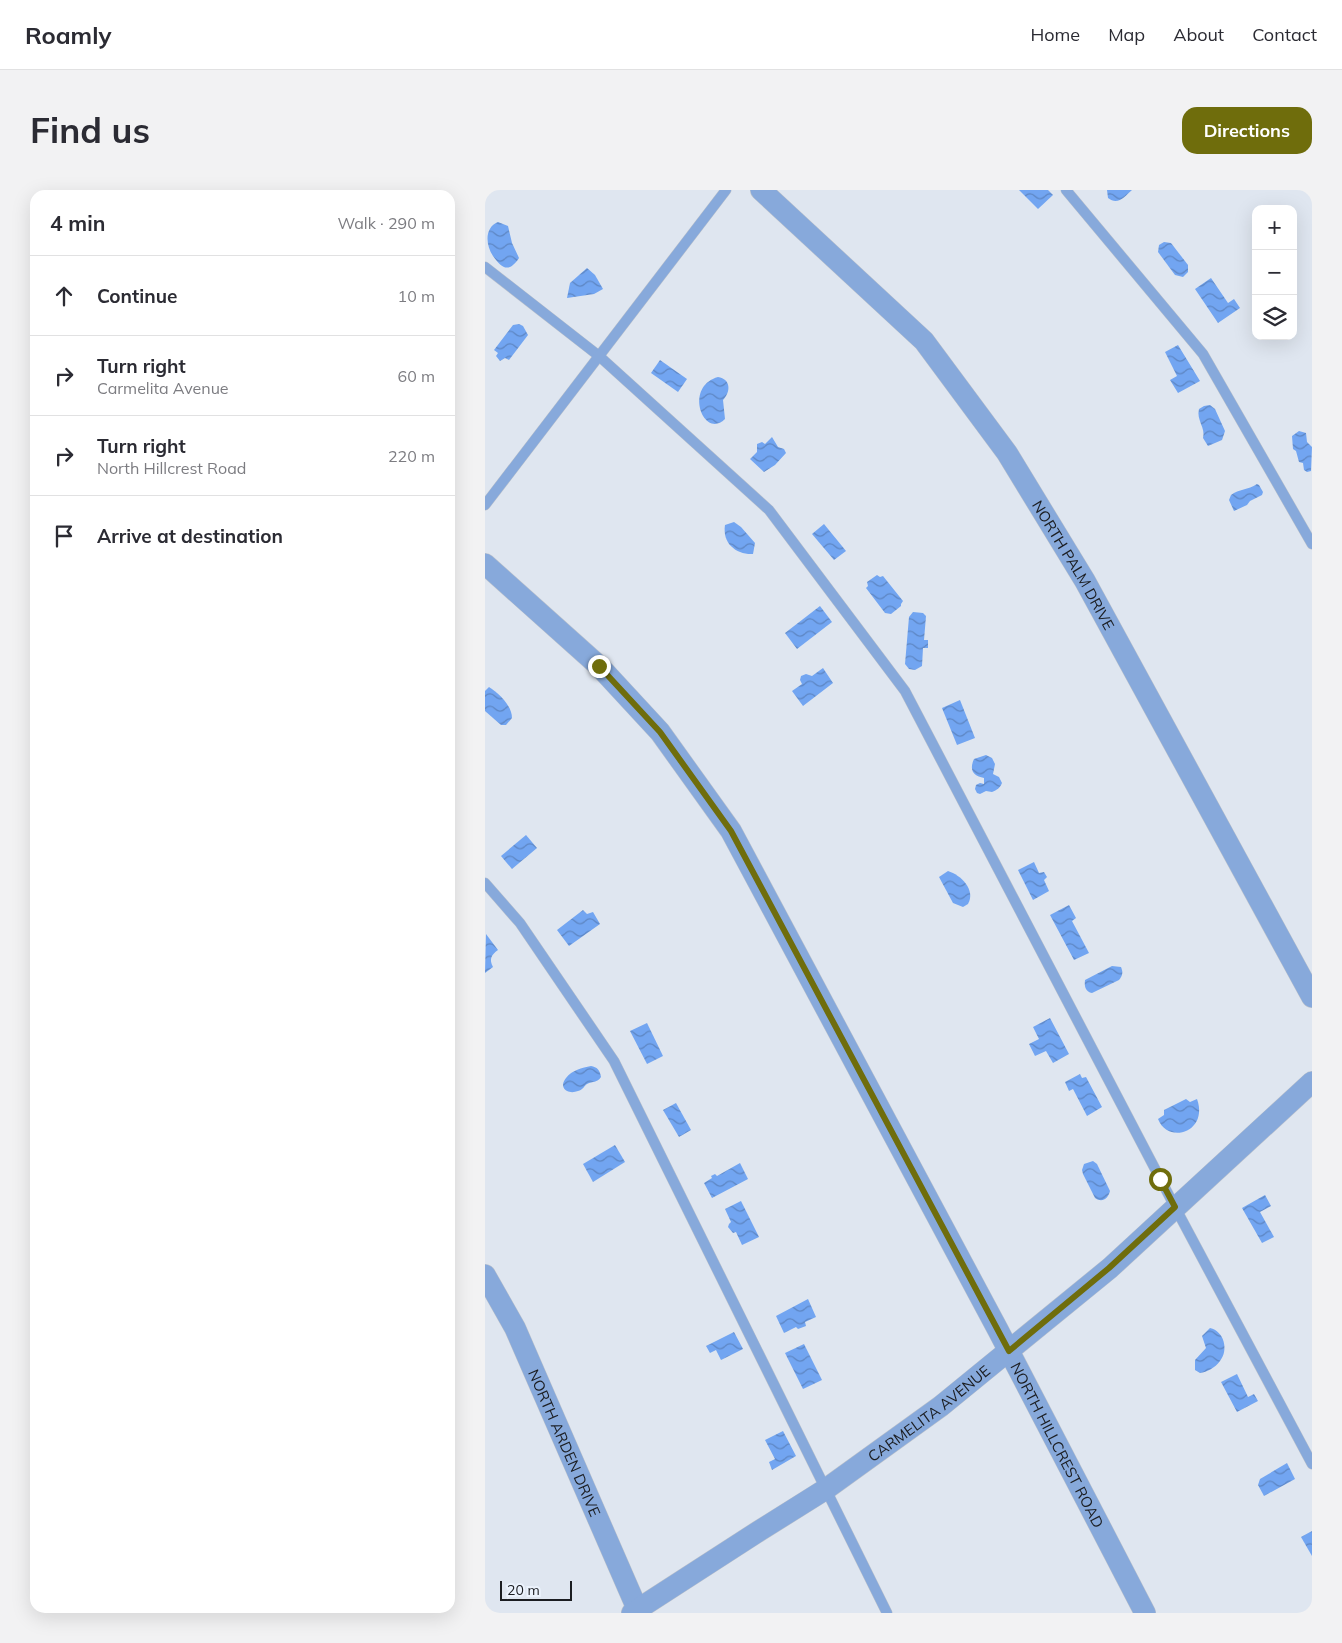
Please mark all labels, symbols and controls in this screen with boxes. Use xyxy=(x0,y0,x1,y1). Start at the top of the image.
text: Roamly xyxy=(25,20,112,50)
text: Home xyxy=(1030,23,1080,46)
text: Map xyxy=(1108,23,1145,46)
text: About xyxy=(1173,23,1224,46)
text: Contact xyxy=(1252,23,1317,46)
button: Directions xyxy=(1182,107,1312,154)
text: Find us xyxy=(30,108,150,152)
map controls xyxy=(1252,205,1297,340)
button: + xyxy=(1252,205,1297,250)
text: 4 min xyxy=(50,210,105,236)
text: Walk · 290 m xyxy=(337,213,435,233)
button: − xyxy=(1252,250,1297,295)
icon: ahead xyxy=(50,282,78,310)
text: Continue xyxy=(97,284,177,308)
text: 10 m xyxy=(398,286,435,306)
button: layers xyxy=(1252,295,1297,340)
text: Turn right xyxy=(97,354,186,378)
icon: right xyxy=(50,362,78,390)
text: 60 m xyxy=(398,366,435,386)
text: Carmelita Avenue xyxy=(97,378,229,398)
text: Turn right xyxy=(97,434,186,458)
icon: right xyxy=(50,442,78,470)
text: 220 m xyxy=(388,446,435,466)
text: North Hillcrest Road xyxy=(97,458,246,478)
street label: NORTH PALM DRIVE xyxy=(1029,497,1119,633)
icon: arrive xyxy=(50,522,78,550)
text: Arrive at destination xyxy=(97,524,283,548)
route end xyxy=(588,655,611,678)
route start xyxy=(1149,1168,1172,1191)
street label: NORTH HILLCREST ROAD xyxy=(1007,1359,1108,1531)
street label: CARMELITA AVENUE xyxy=(864,1360,994,1465)
street label: NORTH ARDEN DRIVE xyxy=(525,1366,605,1519)
scale bar xyxy=(500,1578,573,1601)
text: 20 m xyxy=(507,1581,540,1599)

